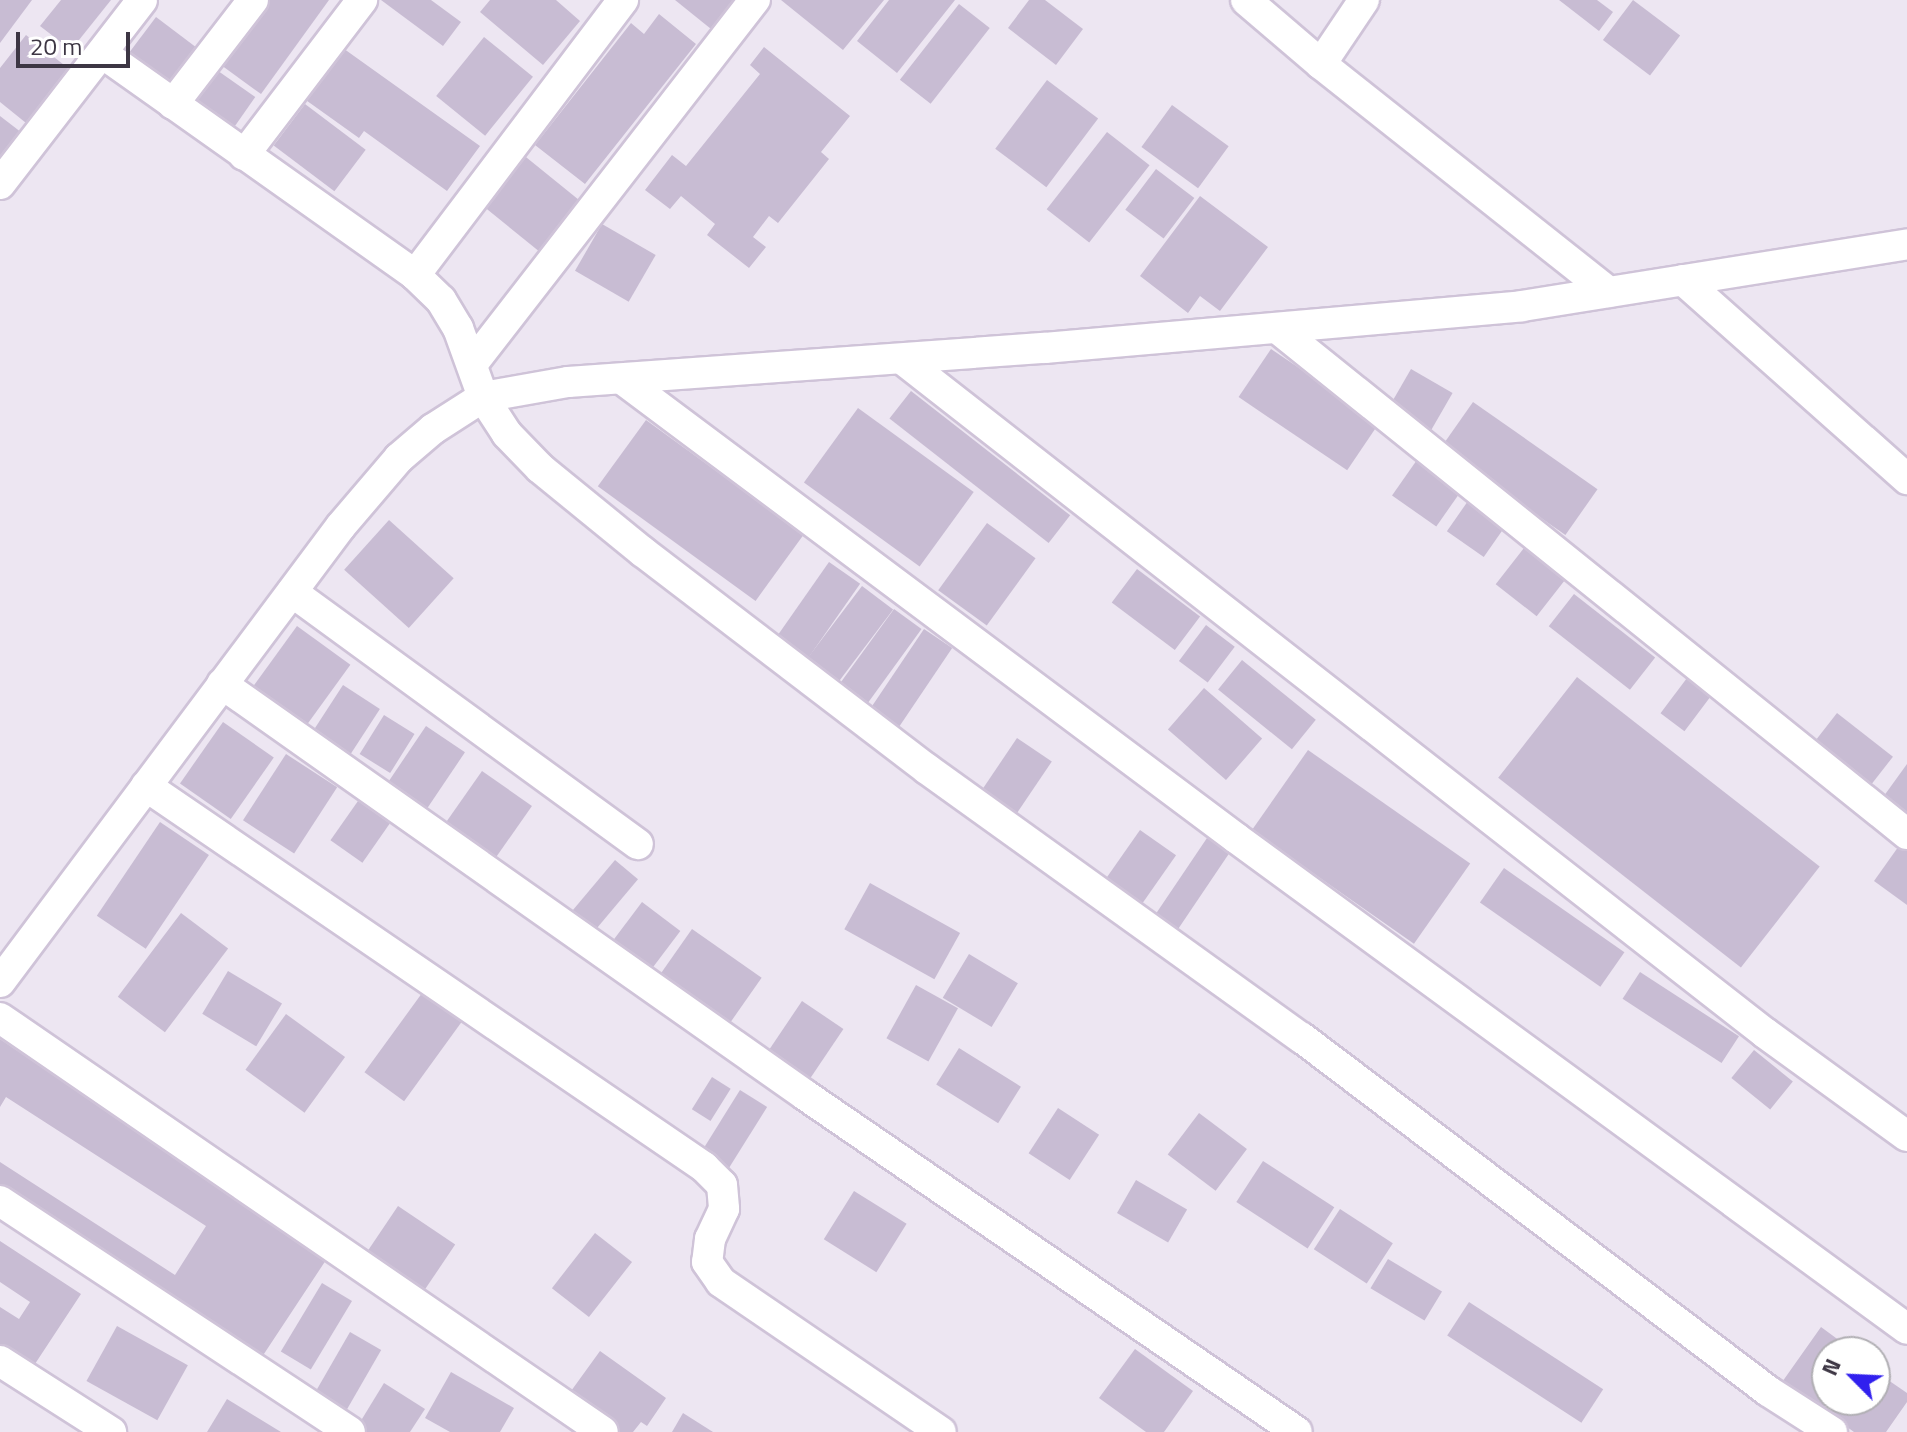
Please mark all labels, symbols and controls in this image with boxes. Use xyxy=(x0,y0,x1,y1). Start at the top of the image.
scale bar xyxy=(20,16,134,66)
text: 20 m xyxy=(30,28,82,64)
north arrow xyxy=(1811,1336,1891,1416)
text: N xyxy=(1812,1353,1850,1381)

